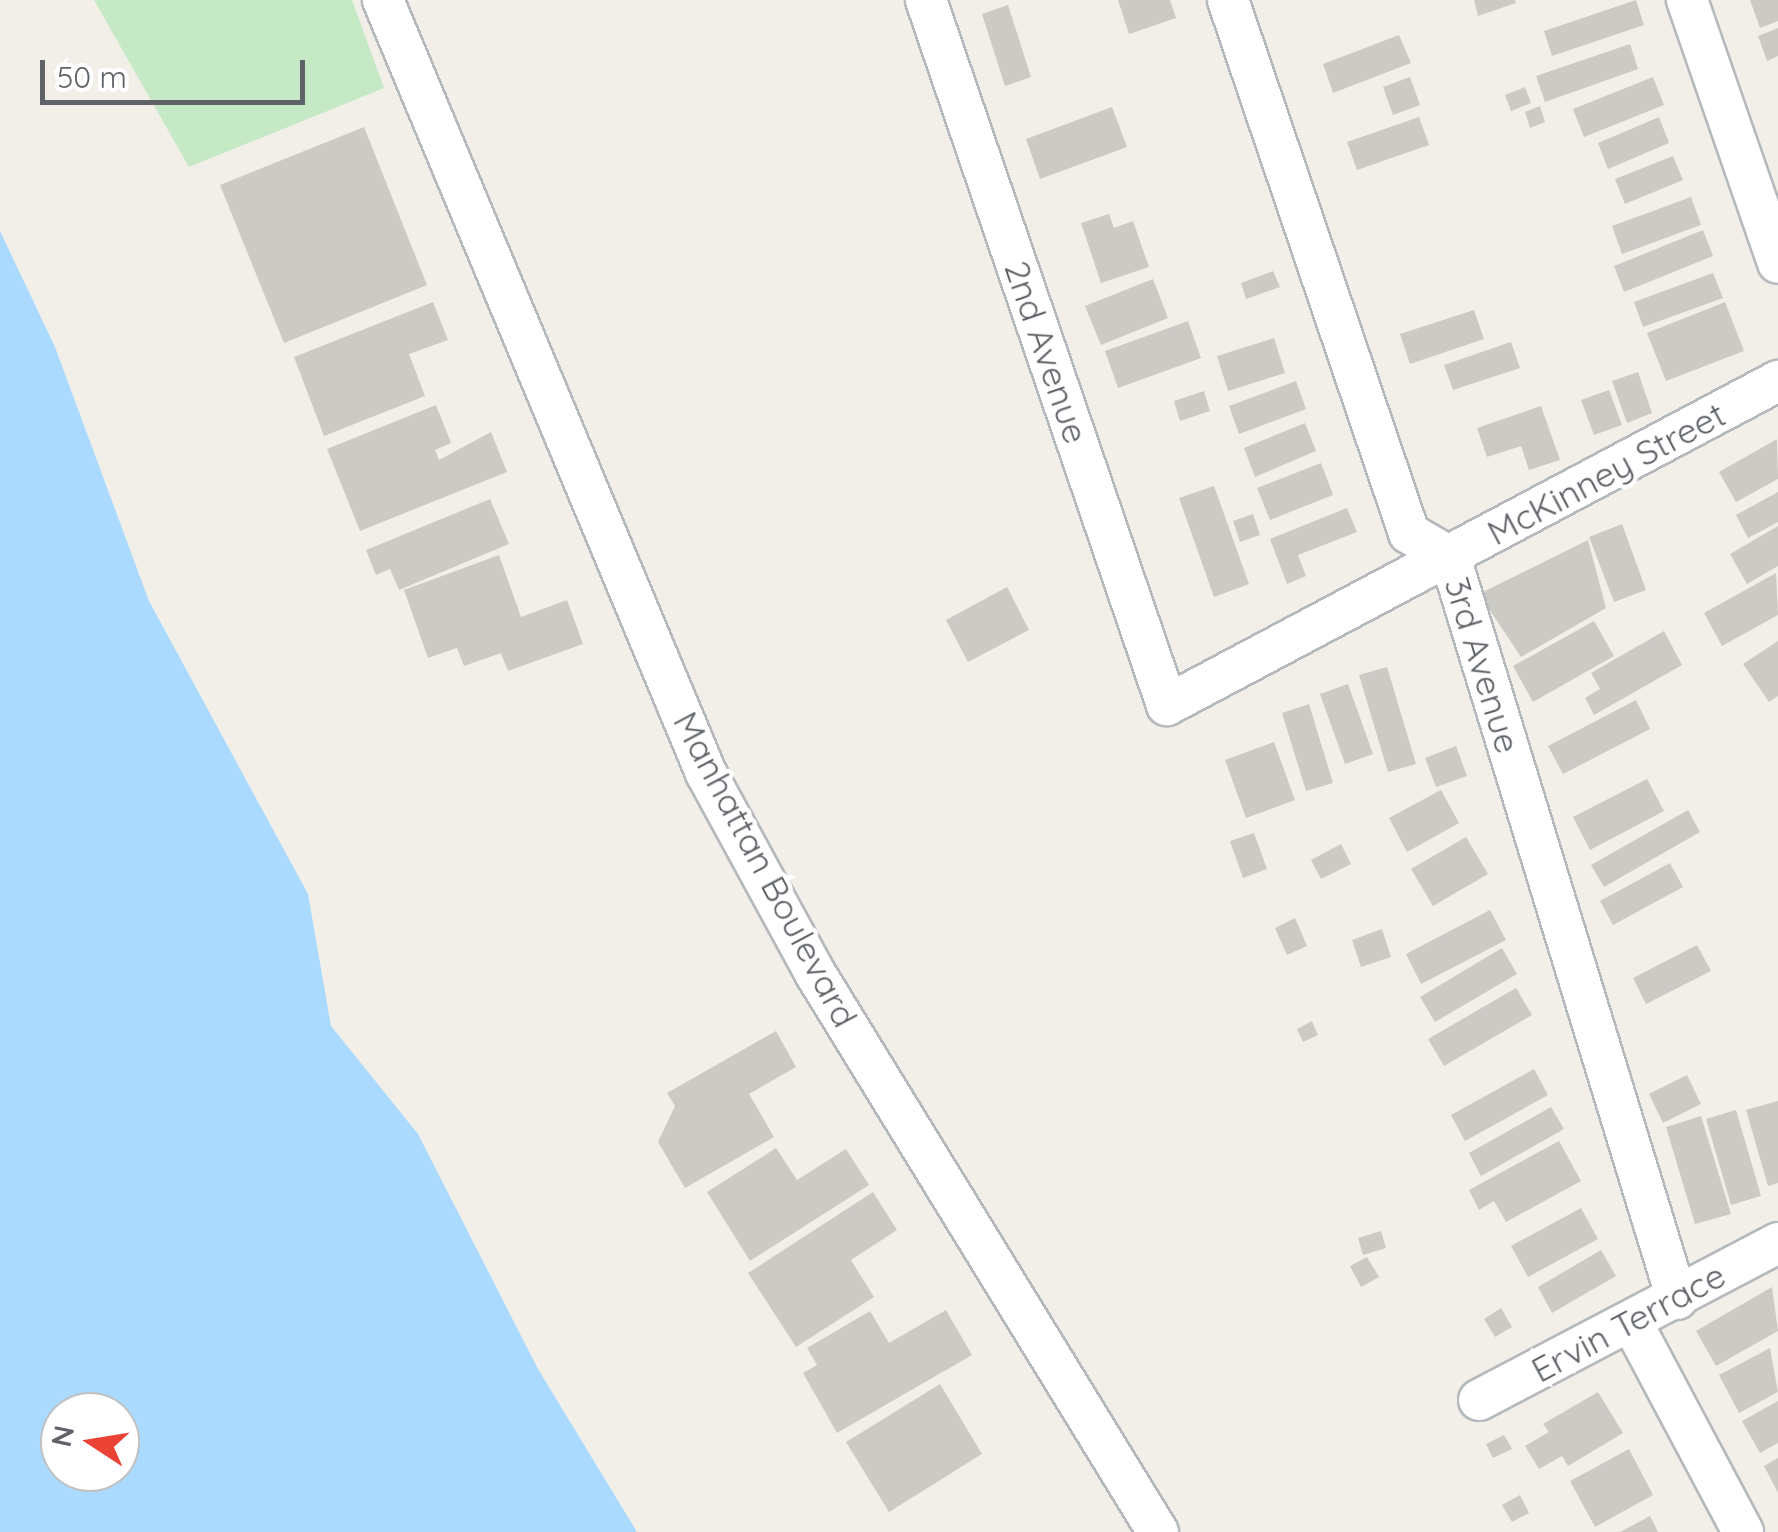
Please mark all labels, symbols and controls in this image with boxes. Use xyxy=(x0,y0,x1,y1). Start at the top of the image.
scale bar xyxy=(45,40,310,102)
text: 50 m xyxy=(57,58,127,96)
street label: 2nd Avenue xyxy=(996,255,1098,449)
street label: McKinney Street xyxy=(1480,393,1732,553)
street label: 3rd Avenue xyxy=(1436,572,1530,758)
street label: Manhattan Boulevard xyxy=(665,704,867,1034)
street label: Ervin Terrace xyxy=(1524,1253,1732,1391)
north arrow xyxy=(40,1392,140,1492)
text: N xyxy=(43,1422,81,1450)

